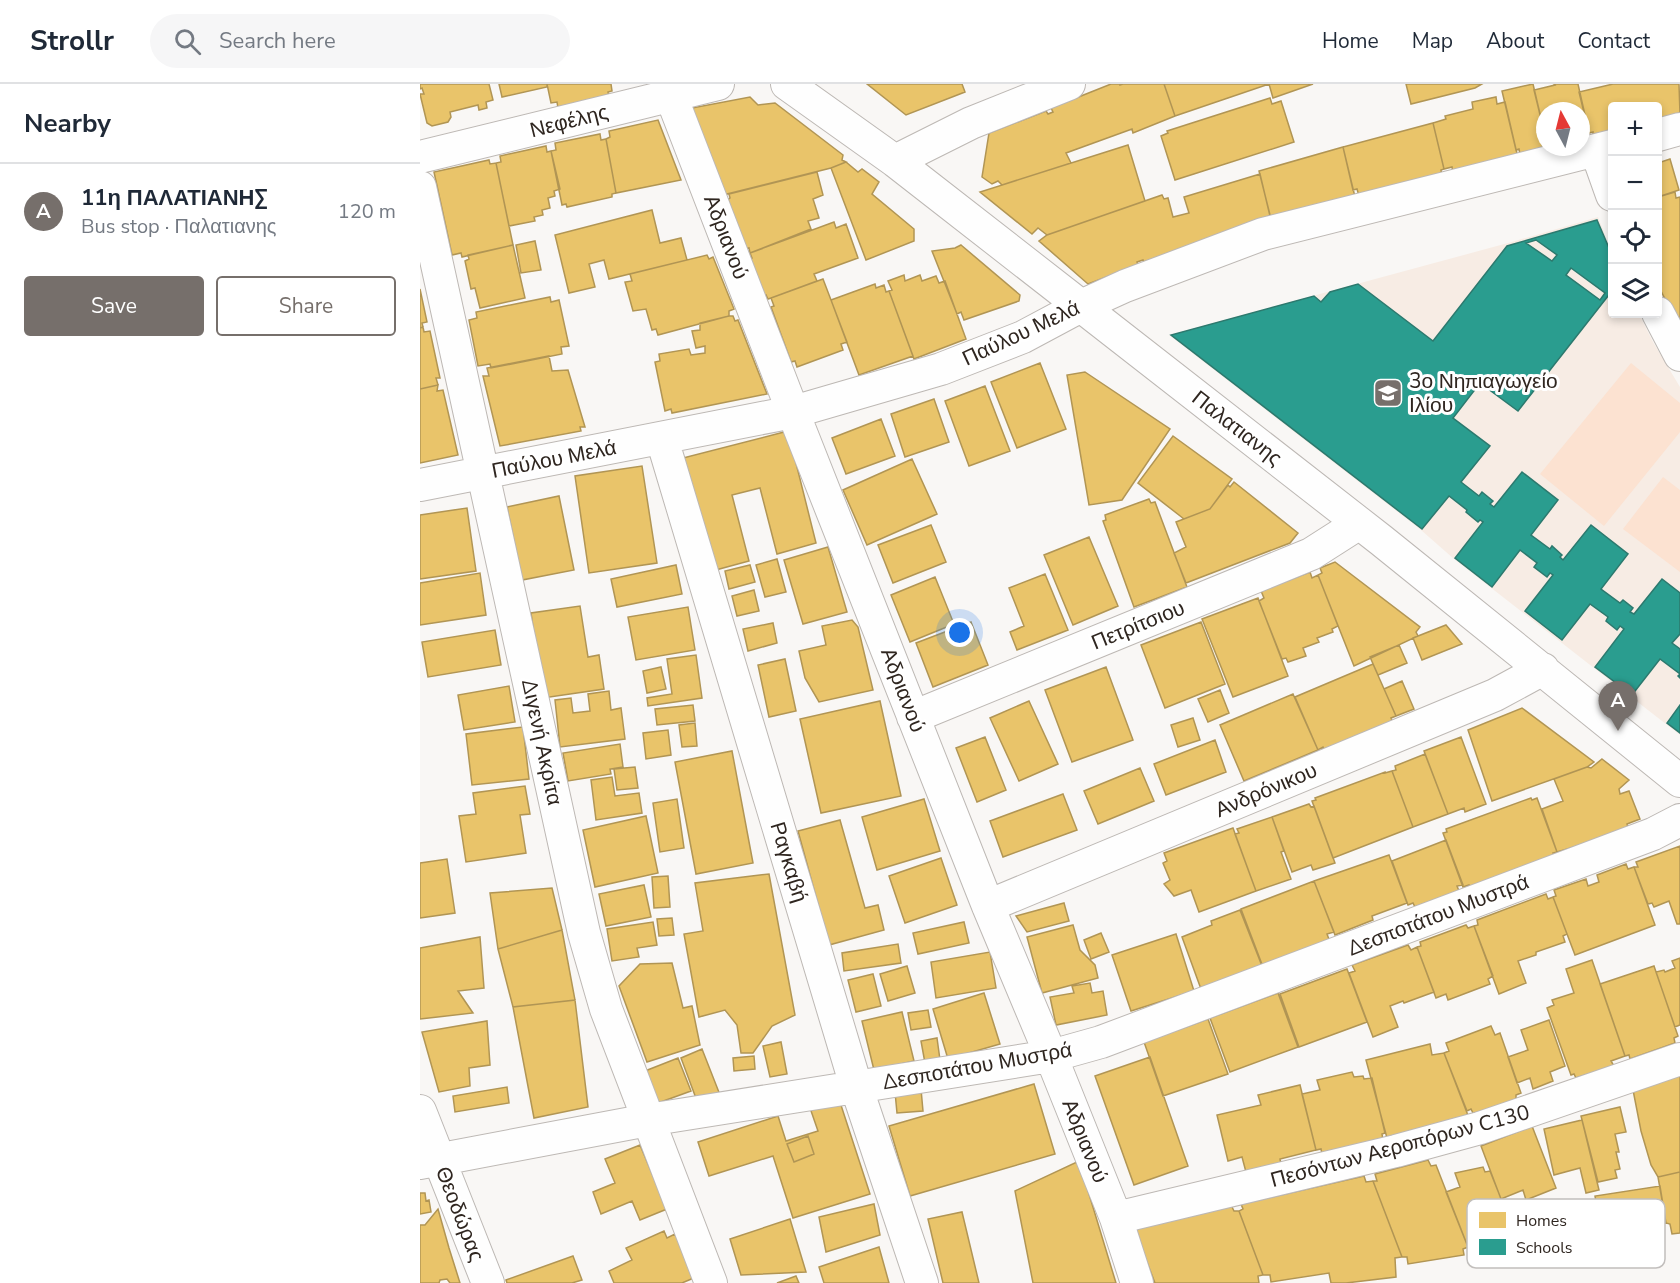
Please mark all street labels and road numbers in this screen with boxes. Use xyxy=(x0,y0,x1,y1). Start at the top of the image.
street label: Νεφέλης xyxy=(527,98,611,144)
street label: Αδριανού xyxy=(697,191,755,283)
street label: Παύλου Μελά xyxy=(958,294,1084,372)
street label: Παλατιανης xyxy=(1186,384,1288,472)
street label: Παύλου Μελά xyxy=(489,433,619,485)
street label: Πετρίτσιου xyxy=(1087,594,1189,656)
street label: Αδριανού xyxy=(874,644,932,736)
street label: Διγενή Ακρίτα xyxy=(515,676,569,808)
street label: Ανδρόνικου xyxy=(1211,756,1321,824)
street label: Ραγκαβή xyxy=(764,818,814,906)
street label: Δεσποτάτου Μυστρά xyxy=(1343,867,1533,963)
street label: Δεσποτάτου Μυστρά xyxy=(880,1036,1074,1096)
street label: Αδριανού xyxy=(1056,1095,1114,1187)
street label: Πεσόντων Αεροπόρων C130 xyxy=(1267,1098,1533,1194)
street label: Θεοδώρας xyxy=(429,1162,491,1266)

